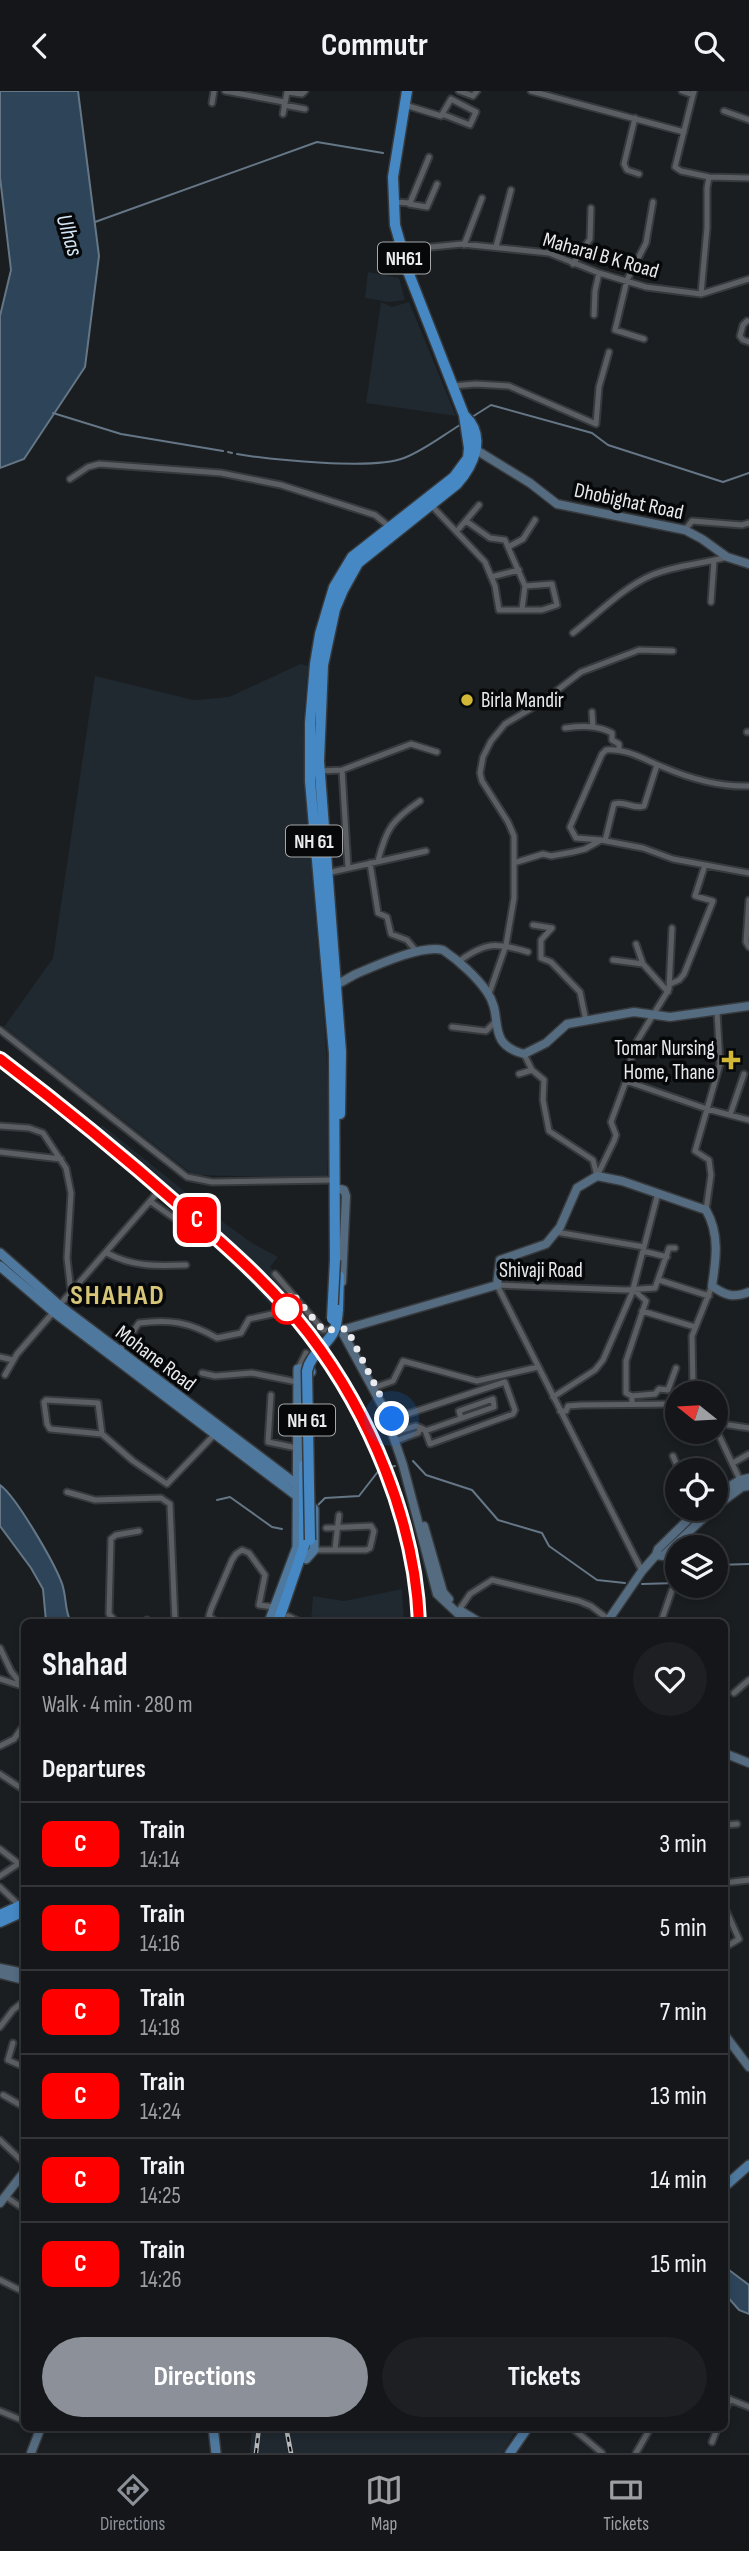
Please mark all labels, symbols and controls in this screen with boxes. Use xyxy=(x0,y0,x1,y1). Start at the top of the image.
text: Commutr xyxy=(321,26,428,65)
icon: back xyxy=(21,27,59,65)
icon: search xyxy=(690,27,728,65)
water label: Ulhas xyxy=(49,211,89,260)
street label: Maharal B K Road xyxy=(540,227,662,284)
road number: NH61 xyxy=(378,243,430,273)
street label: Dhobighat Road xyxy=(572,478,686,525)
place label: Birla Mandir xyxy=(481,688,564,713)
marker: Birla Mandir xyxy=(459,692,475,708)
road number: NH 61 xyxy=(286,825,342,856)
place label: Tomar Nursing Home, Thane xyxy=(614,1036,715,1085)
marker: Tomar Nursing Home, Thane xyxy=(721,1050,741,1070)
line badge: C xyxy=(174,1197,220,1243)
text: C xyxy=(191,1205,203,1234)
street label: Shivaji Road xyxy=(499,1258,583,1283)
district label: SHAHAD xyxy=(70,1279,166,1312)
unlabelled marker xyxy=(272,1294,302,1324)
street label: Mohane Road xyxy=(111,1320,201,1397)
north arrow xyxy=(665,1381,728,1444)
map controls xyxy=(665,1381,728,1598)
your location xyxy=(374,1401,409,1436)
road number: NH 61 xyxy=(279,1405,335,1435)
button: locate xyxy=(665,1458,728,1521)
button: layers xyxy=(665,1535,728,1598)
button: heart xyxy=(633,1642,707,1716)
text: Shahad xyxy=(42,1645,128,1685)
text: Walk · 4 min · 280 m xyxy=(42,1691,192,1719)
text: Departures xyxy=(42,1754,146,1785)
text: Train xyxy=(140,1815,185,1846)
text: C xyxy=(74,1829,87,1858)
text: 3 min xyxy=(659,1829,707,1860)
text: 14:14 xyxy=(140,1846,180,1874)
text: Train xyxy=(140,1899,185,1930)
text: C xyxy=(74,1913,87,1942)
text: 5 min xyxy=(660,1913,707,1944)
text: 14:16 xyxy=(140,1930,180,1958)
text: Train xyxy=(140,1983,185,2014)
text: C xyxy=(74,1997,87,2026)
text: 7 min xyxy=(660,1997,707,2028)
text: 14:18 xyxy=(140,2014,180,2042)
text: Train xyxy=(140,2067,185,2098)
text: C xyxy=(74,2081,87,2110)
text: 13 min xyxy=(650,2081,707,2112)
text: 14:24 xyxy=(140,2098,181,2126)
text: Train xyxy=(140,2151,185,2182)
text: C xyxy=(74,2165,87,2194)
text: 14 min xyxy=(650,2165,707,2196)
text: 14:25 xyxy=(140,2182,181,2210)
text: Train xyxy=(140,2235,185,2266)
text: C xyxy=(74,2249,87,2278)
text: 15 min xyxy=(651,2249,707,2280)
text: 14:26 xyxy=(140,2266,182,2294)
button: Directions xyxy=(42,2337,368,2417)
button: Tickets xyxy=(382,2337,707,2417)
tab: Directions xyxy=(100,2471,165,2536)
tab: Map xyxy=(365,2471,403,2536)
tab: Tickets xyxy=(603,2471,649,2536)

